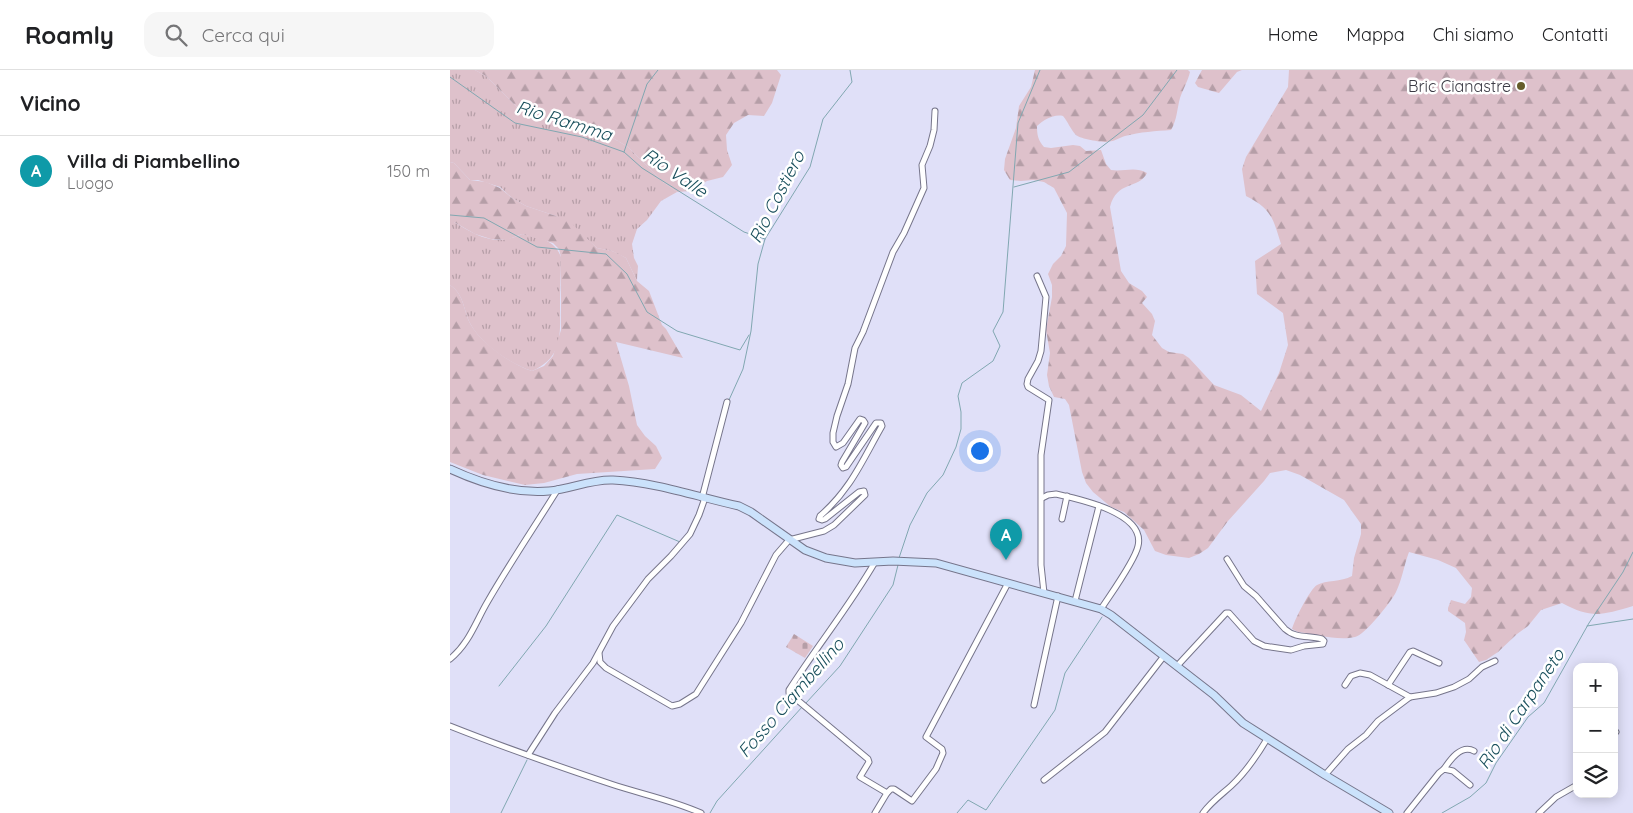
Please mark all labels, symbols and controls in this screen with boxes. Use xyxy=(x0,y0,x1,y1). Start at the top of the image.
search box xyxy=(144,12,494,57)
text: Roamly xyxy=(25,20,114,50)
icon: search xyxy=(162,21,190,49)
text: Cerca qui xyxy=(202,23,285,47)
text: Home xyxy=(1268,23,1318,46)
text: Mappa xyxy=(1346,23,1405,46)
text: Chi siamo xyxy=(1433,23,1514,46)
text: Contatti xyxy=(1542,23,1608,46)
place label: Bric Cianastre xyxy=(1408,76,1511,96)
marker: Bric Cianastre xyxy=(1515,80,1527,92)
text: Vicino xyxy=(20,90,81,116)
water label: Rio Ramma xyxy=(514,95,616,146)
water label: Rio Valle xyxy=(639,143,712,203)
water label: Rio Costiero xyxy=(744,146,810,247)
text: Villa di Piambellino xyxy=(67,149,240,173)
text: A xyxy=(31,161,41,181)
text: 150 m xyxy=(387,161,430,181)
text: Luogo xyxy=(67,173,114,193)
your location xyxy=(967,438,993,464)
pin: A xyxy=(990,519,1022,560)
water label: Fosso Ciambellino xyxy=(732,632,850,762)
water label: Rio di Carpaneto xyxy=(1472,643,1570,773)
map controls xyxy=(1573,663,1618,798)
button: + xyxy=(1573,663,1618,708)
button: − xyxy=(1573,708,1618,753)
button: layers xyxy=(1573,753,1618,798)

